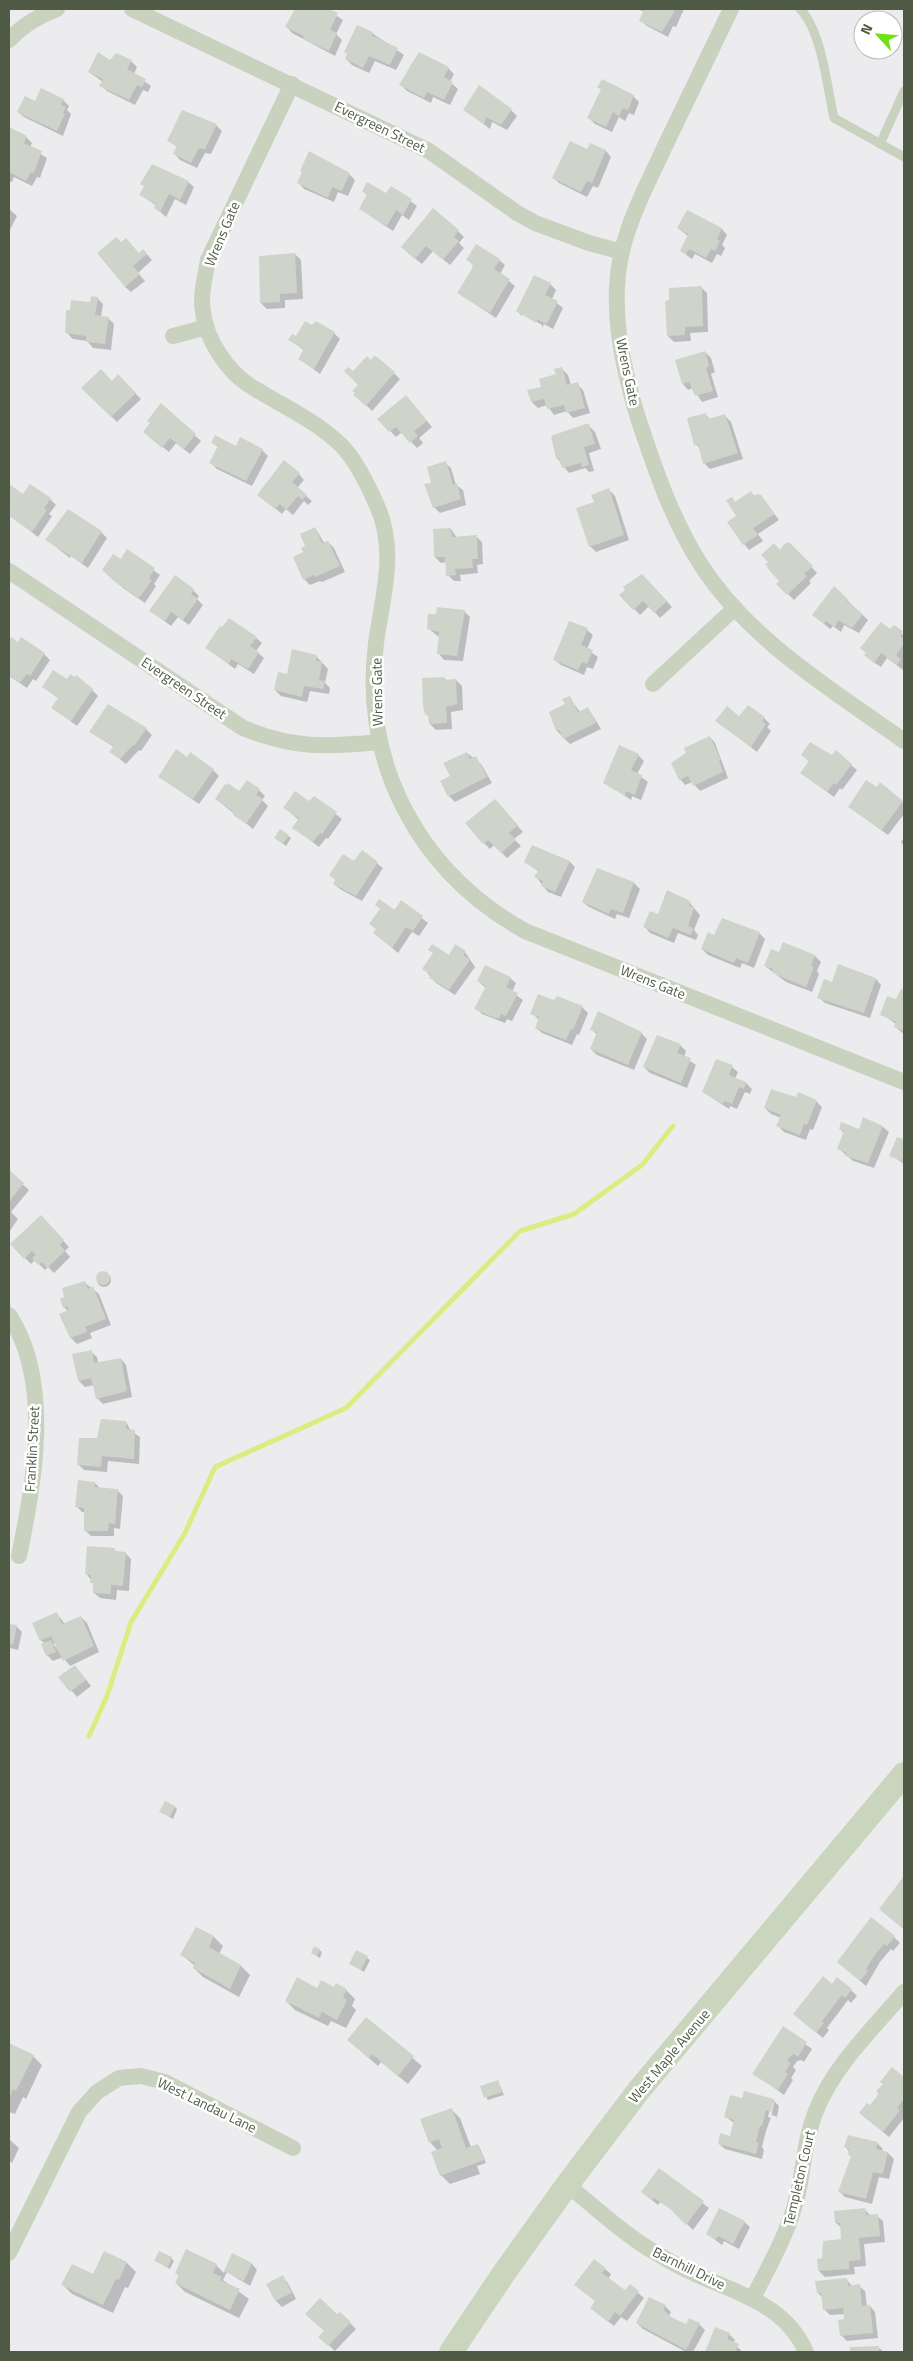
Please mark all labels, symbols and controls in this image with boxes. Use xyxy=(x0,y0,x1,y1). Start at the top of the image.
north arrow xyxy=(853,10,903,60)
text: N xyxy=(854,20,877,38)
street label: Evergreen Street xyxy=(331,95,429,158)
street label: Wrens Gate xyxy=(198,198,245,270)
street label: Wrens Gate xyxy=(611,336,646,408)
street label: Evergreen Street xyxy=(137,651,231,724)
street label: Wrens Gate xyxy=(365,657,388,727)
street label: Wrens Gate xyxy=(617,959,689,1004)
street label: Franklin Street xyxy=(19,1405,44,1493)
street label: West Maple Avenue xyxy=(623,2004,714,2107)
street label: West Landau Lane xyxy=(154,2071,260,2138)
street label: Templeton Court xyxy=(777,2128,820,2228)
street label: Barnhill Drive xyxy=(649,2241,729,2294)

